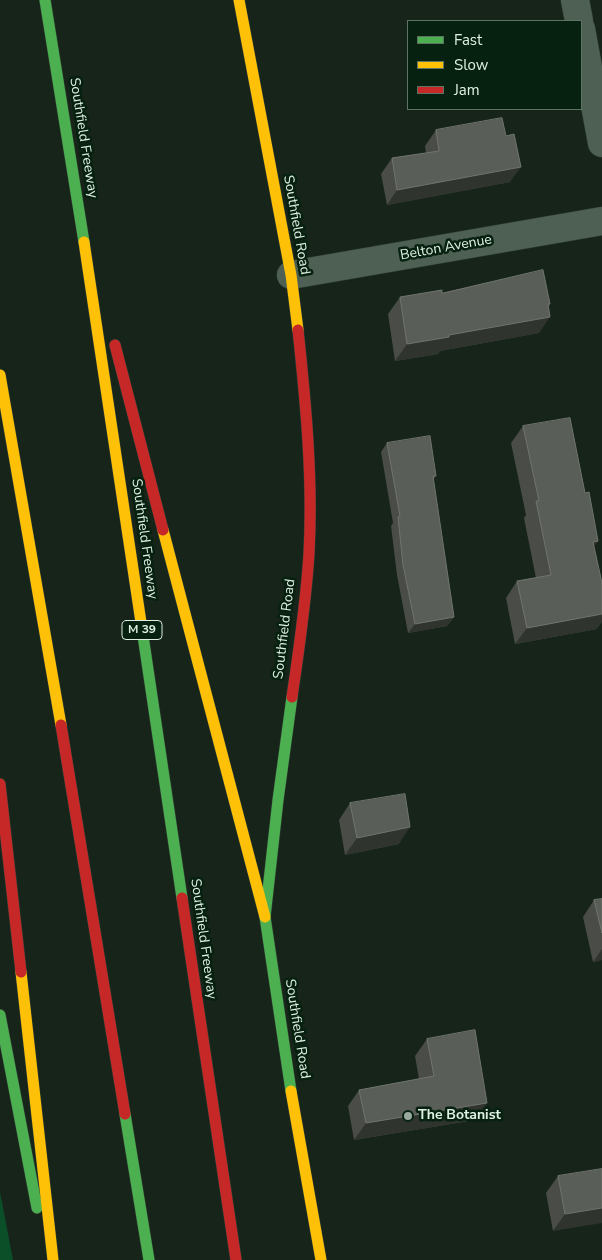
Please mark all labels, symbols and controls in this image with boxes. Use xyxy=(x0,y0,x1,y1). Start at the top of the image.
legend xyxy=(407,20,582,110)
text: Fast xyxy=(454,30,482,50)
text: Slow xyxy=(454,55,488,75)
street label: Southfield Freeway xyxy=(65,77,101,199)
text: Jam xyxy=(454,80,480,100)
street label: Southfield Road xyxy=(279,174,313,276)
street label: Belton Avenue xyxy=(399,232,493,264)
street label: Southfield Freeway xyxy=(127,478,161,600)
street label: Southfield Road xyxy=(271,578,299,680)
road number: M 39 xyxy=(122,620,162,640)
street label: Southfield Freeway xyxy=(186,878,220,1000)
street label: Southfield Road xyxy=(281,978,313,1080)
place label: The Botanist xyxy=(418,1108,501,1124)
marker: The Botanist xyxy=(402,1110,414,1122)

